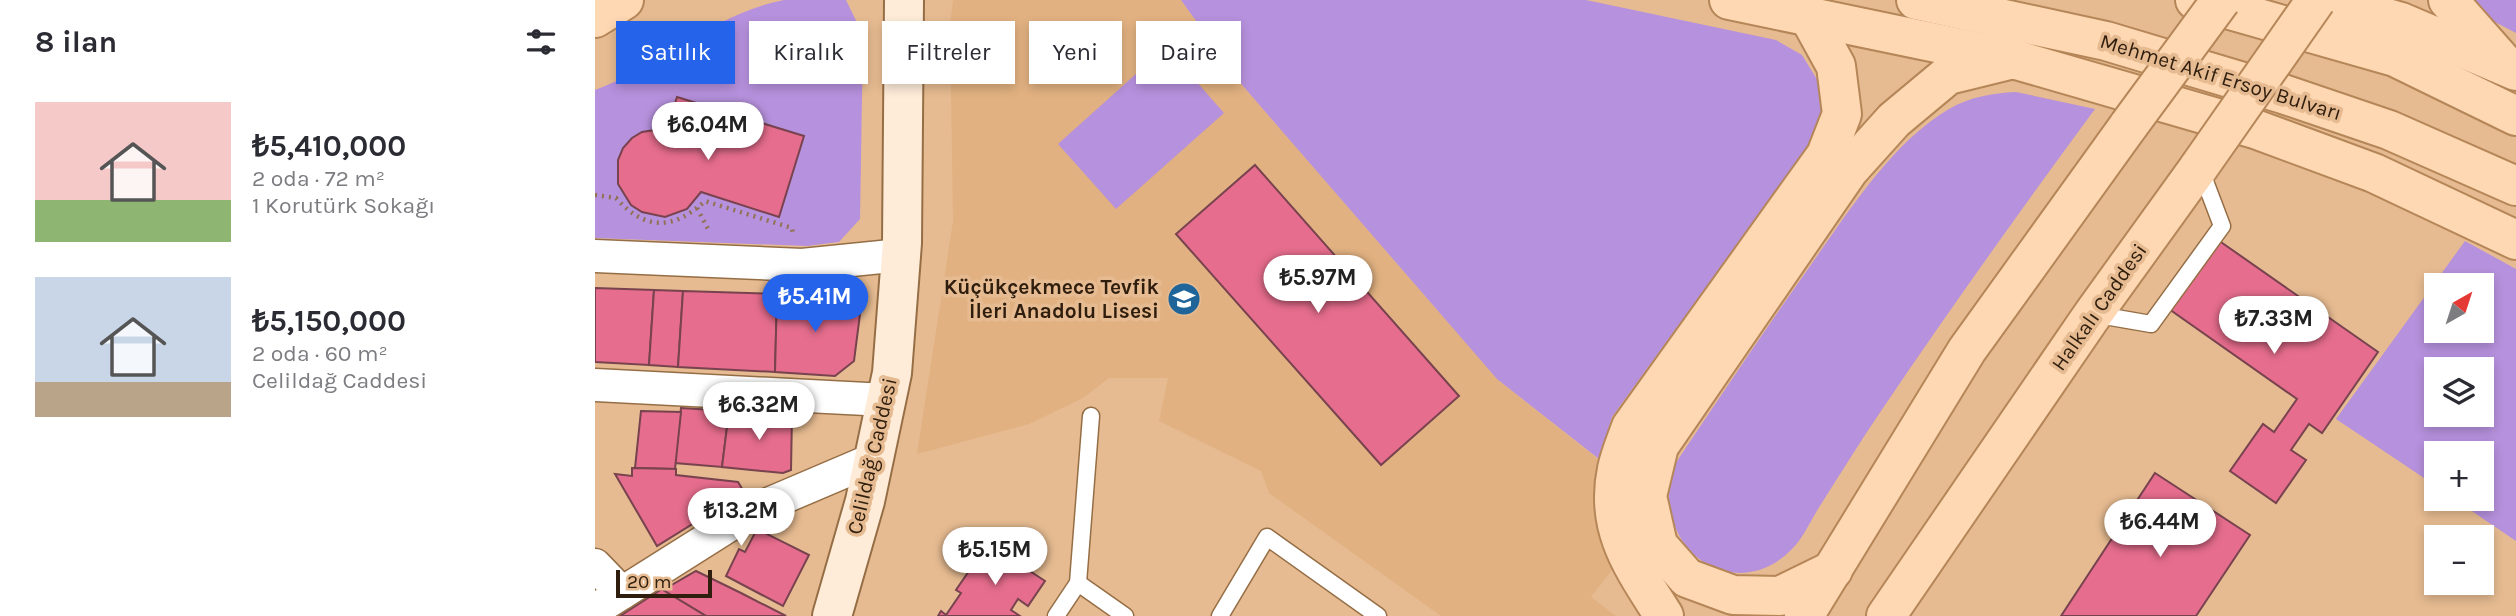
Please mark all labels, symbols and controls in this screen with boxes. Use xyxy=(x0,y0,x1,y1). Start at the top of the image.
chip: Satılık xyxy=(616,21,735,84)
chip: Kiralık xyxy=(749,21,868,84)
chip: Filtreler xyxy=(882,21,1015,84)
chip: Yeni xyxy=(1029,21,1122,84)
chip: Daire xyxy=(1136,21,1241,84)
icon: filters xyxy=(522,23,560,61)
text: 8 ilan xyxy=(35,24,117,60)
street label: Mehmet Akif Ersoy Bulvarı xyxy=(2097,29,2345,125)
pin: ₺6.04M xyxy=(651,102,765,162)
text: ₺6.04M xyxy=(668,111,748,138)
text: ₺5,410,000 xyxy=(252,128,406,164)
icon: home xyxy=(91,130,175,214)
text: 2 oda · 72 m² xyxy=(252,165,385,192)
text: 1 Korutürk Sokağı xyxy=(252,192,435,219)
street label: Halkalı Caddesi xyxy=(2046,239,2152,375)
pin: ₺5.97M xyxy=(1261,256,1375,315)
text: ₺5.97M xyxy=(1279,264,1357,291)
north arrow xyxy=(2424,273,2494,343)
map controls xyxy=(2424,273,2494,595)
pin: ₺5.41M xyxy=(758,274,872,334)
place label: Küçükçekmece Tevfik İleri Anadolu Lisesi xyxy=(944,275,1160,323)
school or university icon: Küçükçekmece Tevfik İleri Anadolu Lisesi xyxy=(1165,280,1203,318)
text: ₺5.41M xyxy=(778,283,852,310)
pin: ₺7.33M xyxy=(2217,296,2331,356)
text: ₺5,150,000 xyxy=(252,303,406,339)
icon: home xyxy=(91,305,175,389)
text: ₺7.33M xyxy=(2235,305,2313,332)
text: 2 oda · 60 m² xyxy=(252,340,388,367)
button: layers xyxy=(2424,357,2494,427)
text: Celildağ Caddesi xyxy=(252,367,427,394)
street label: Celildağ Caddesi xyxy=(842,375,902,537)
pin: ₺6.32M xyxy=(702,382,816,442)
text: ₺6.32M xyxy=(719,391,799,418)
button: + xyxy=(2424,441,2494,511)
pin: ₺13.2M xyxy=(684,489,798,548)
text: ₺13.2M xyxy=(704,497,778,524)
pin: ₺6.44M xyxy=(2103,500,2217,559)
text: ₺6.44M xyxy=(2120,508,2200,535)
button: − xyxy=(2424,525,2494,595)
pin: ₺5.15M xyxy=(938,528,1052,587)
text: ₺5.15M xyxy=(958,536,1032,563)
scale bar xyxy=(616,567,712,599)
text: 20 m xyxy=(627,571,672,593)

